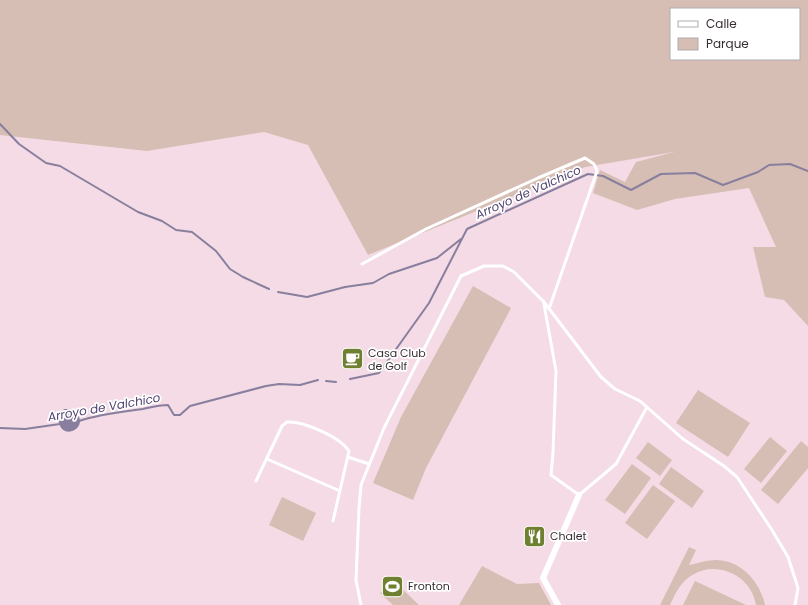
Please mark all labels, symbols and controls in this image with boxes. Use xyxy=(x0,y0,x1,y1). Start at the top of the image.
legend xyxy=(670,8,800,60)
text: Calle xyxy=(706,15,737,32)
text: Parque xyxy=(706,35,749,52)
water label: Arroyo de Valchico xyxy=(472,161,584,223)
place label: Casa Club de Golf xyxy=(368,345,426,374)
cafe icon: Casa Club de Golf xyxy=(340,346,366,372)
water label: Arroyo de Valchico xyxy=(45,389,162,425)
restaurant icon: Chalet xyxy=(522,523,548,549)
place label: Chalet xyxy=(550,528,587,544)
sports icon: Fronton xyxy=(380,573,406,599)
place label: Fronton xyxy=(408,578,450,594)

